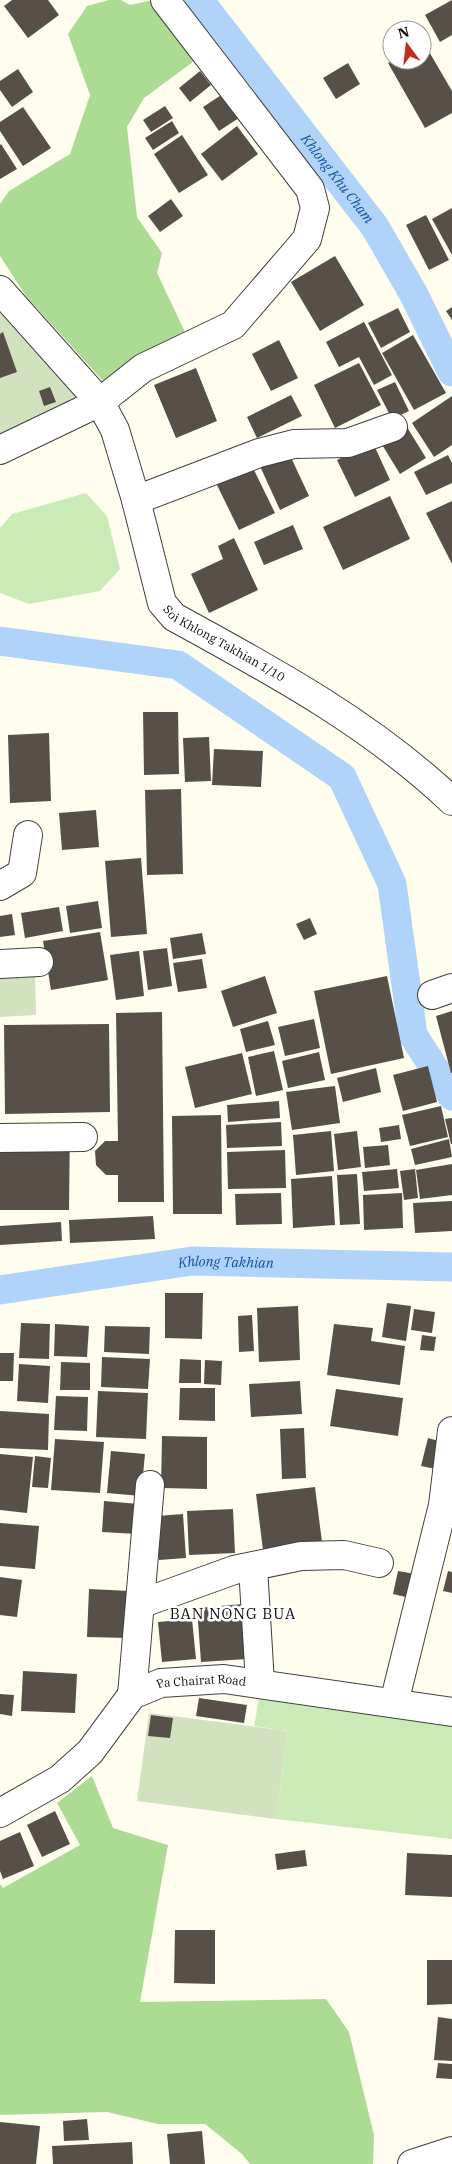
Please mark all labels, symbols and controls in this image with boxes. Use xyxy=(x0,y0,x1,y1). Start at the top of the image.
north arrow xyxy=(382,20,432,70)
text: N xyxy=(396,22,411,43)
water label: Khlong Khu Cham xyxy=(296,129,378,227)
street label: Soi Khlong Takhian 1/10 xyxy=(160,602,288,685)
water label: Khlong Takhian xyxy=(176,1252,274,1272)
district label: BAN NONG BUA xyxy=(170,1604,296,1623)
street label: Pa Chairat Road xyxy=(154,1671,247,1691)

